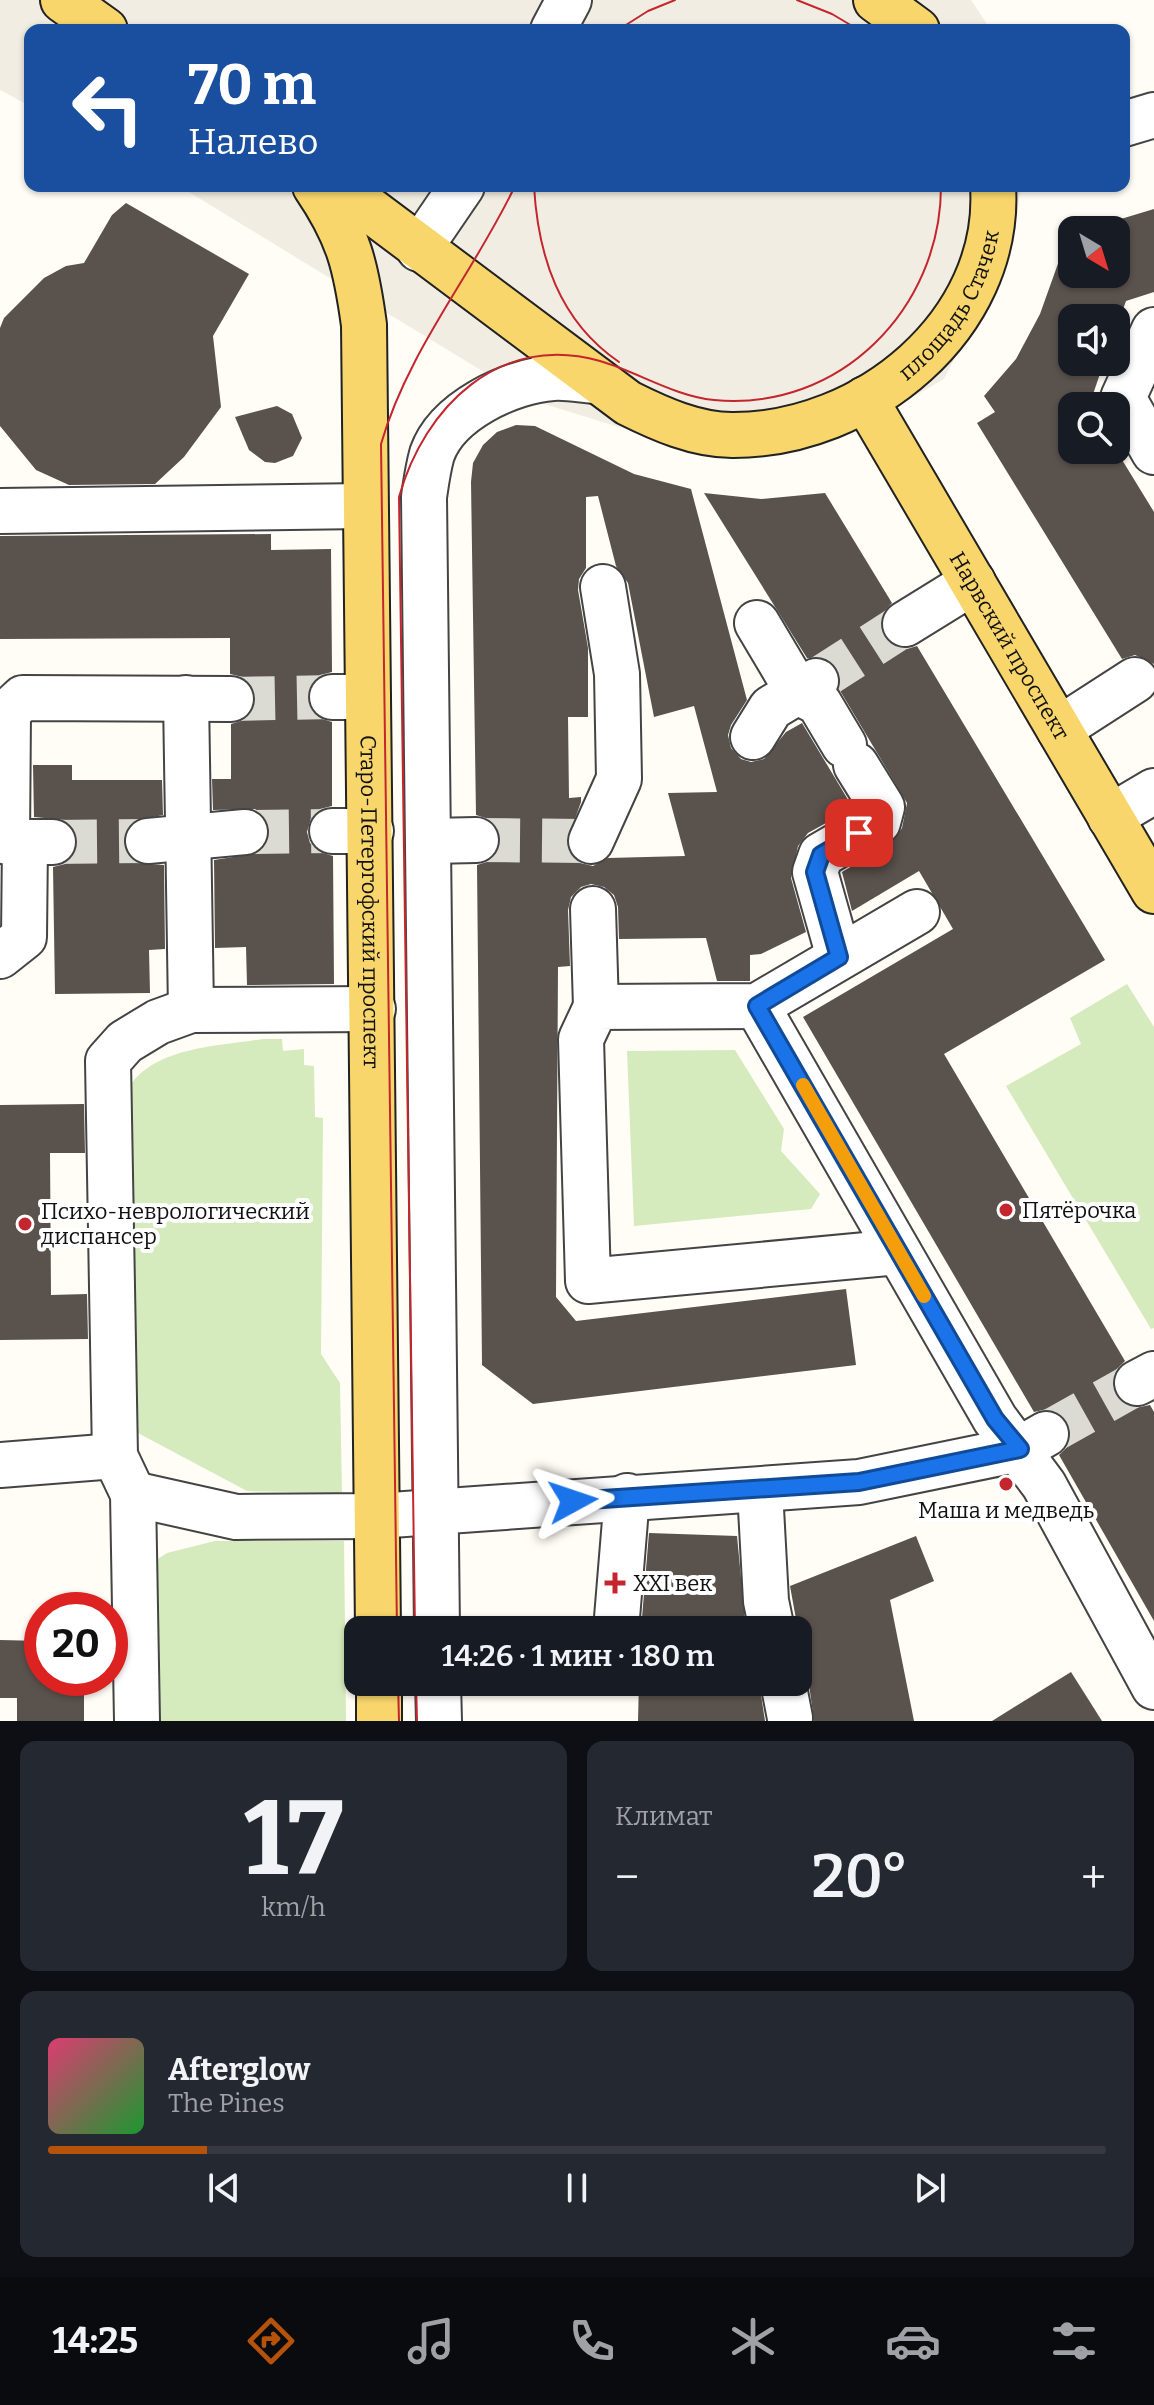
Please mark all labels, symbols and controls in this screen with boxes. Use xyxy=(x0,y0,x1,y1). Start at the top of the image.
text: 70 m xyxy=(188,52,316,119)
icon: left xyxy=(56,56,160,160)
text: Налево xyxy=(188,120,319,164)
north arrow xyxy=(1058,216,1130,288)
map controls xyxy=(1058,216,1130,464)
street label: площадь Стачек xyxy=(893,228,1005,386)
button: sound xyxy=(1058,304,1130,376)
button: search xyxy=(1058,392,1130,464)
street label: Нарвский проспект xyxy=(944,547,1075,745)
street label: Старо-Петергофский проспект xyxy=(354,735,385,1069)
pin xyxy=(825,799,893,867)
icon: arrive xyxy=(837,811,881,855)
place label: Пятёрочка xyxy=(1022,1197,1136,1224)
place label: Психо-неврологический диспансер xyxy=(41,1198,310,1250)
marker: Пятёрочка xyxy=(997,1201,1015,1219)
marker: Психо-неврологический диспансер xyxy=(16,1215,34,1233)
position arrow xyxy=(531,1459,615,1543)
marker: Маша и медведь xyxy=(997,1475,1015,1493)
place label: Маша и медведь xyxy=(918,1497,1094,1524)
place label: XXI век xyxy=(633,1570,712,1597)
marker: XXI век xyxy=(604,1572,626,1594)
speed limit sign: 20 xyxy=(24,1592,128,1696)
text: 14:26 · 1 мин · 180 m xyxy=(442,1638,714,1674)
text: 17 xyxy=(244,1777,343,1902)
text: Климат xyxy=(615,1801,712,1832)
text: 20° xyxy=(811,1841,909,1913)
text: − xyxy=(615,1851,639,1904)
text: + xyxy=(1081,1851,1106,1904)
text: km/h xyxy=(261,1892,326,1923)
text: Afterglow xyxy=(168,2052,310,2088)
text: The Pines xyxy=(168,2088,285,2119)
icon: previous xyxy=(202,2166,246,2210)
icon: pause xyxy=(555,2166,599,2210)
icon: next xyxy=(908,2166,952,2210)
icon: directions xyxy=(243,2313,299,2369)
icon: music xyxy=(403,2313,459,2369)
icon: phone xyxy=(564,2313,620,2369)
icon: climate xyxy=(725,2313,781,2369)
icon: car xyxy=(885,2313,941,2369)
icon: filters xyxy=(1046,2313,1102,2369)
text: 14:25 xyxy=(52,2319,138,2363)

